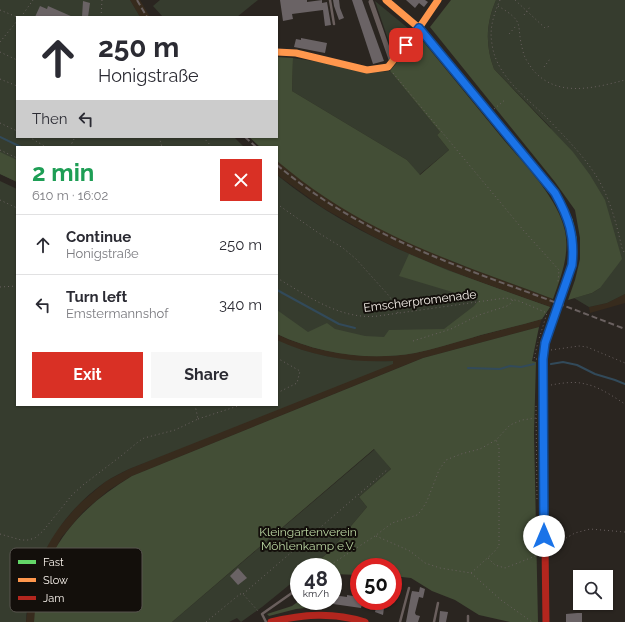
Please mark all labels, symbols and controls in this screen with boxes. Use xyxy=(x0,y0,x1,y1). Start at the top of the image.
pin xyxy=(389,28,423,62)
text: 250 m xyxy=(98,31,179,64)
icon: ahead xyxy=(32,32,84,84)
icon: arrive xyxy=(395,34,417,56)
text: Honigstraße xyxy=(98,65,199,86)
icon: left xyxy=(75,108,97,130)
text: Then xyxy=(32,110,67,128)
text: 2 min xyxy=(32,158,94,187)
button: close xyxy=(220,159,262,201)
text: 610 m · 16:02 xyxy=(32,188,108,203)
text: Continue xyxy=(66,228,131,246)
icon: ahead xyxy=(32,234,54,256)
text: 250 m xyxy=(219,236,262,254)
text: Honigstraße xyxy=(66,246,139,261)
street label: Emscherpromenade xyxy=(363,287,477,315)
text: Turn left xyxy=(66,288,127,306)
icon: left xyxy=(32,294,54,316)
text: 340 m xyxy=(219,296,262,314)
text: Emstermannshof xyxy=(66,306,168,321)
button: Exit xyxy=(32,352,143,398)
button: Share xyxy=(151,352,262,398)
position arrow xyxy=(523,515,565,557)
park label: Kleingartenverein Möhlenkamp e.V. xyxy=(259,525,357,553)
legend xyxy=(10,548,142,612)
text: Fast xyxy=(43,556,64,569)
speed limit sign: 50 xyxy=(350,558,402,610)
text: 48 xyxy=(304,567,328,591)
map controls xyxy=(573,570,613,610)
button: search xyxy=(573,570,613,610)
text: Slow xyxy=(43,574,68,587)
text: km/h xyxy=(303,588,329,599)
text: Jam xyxy=(43,592,64,605)

